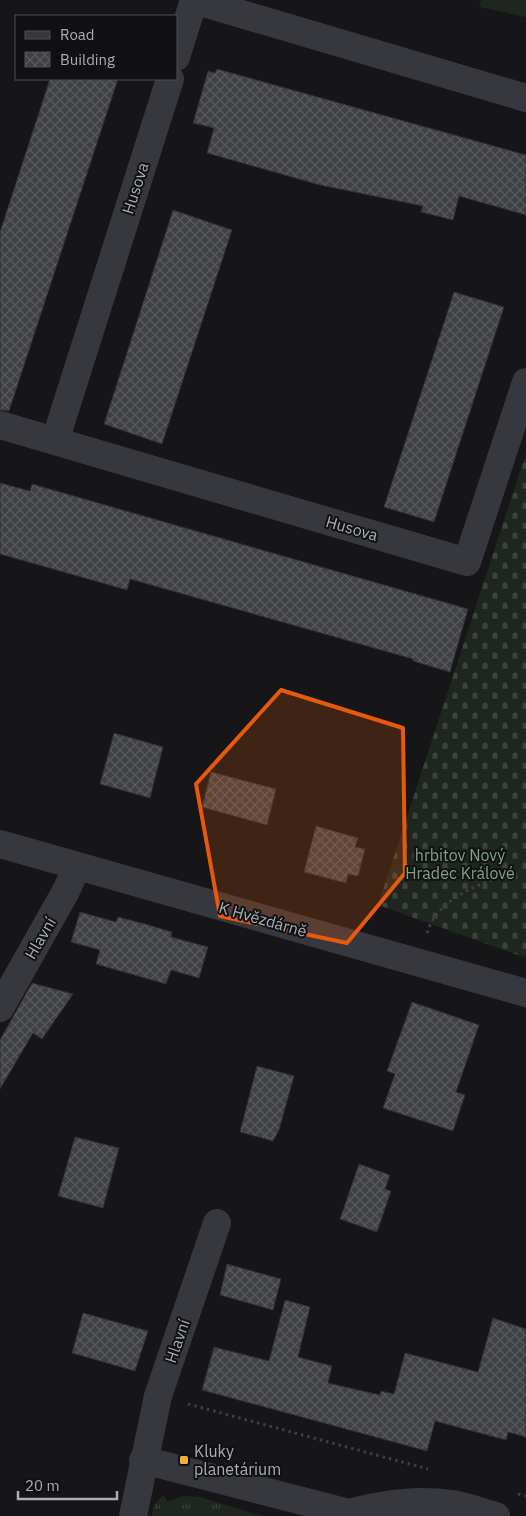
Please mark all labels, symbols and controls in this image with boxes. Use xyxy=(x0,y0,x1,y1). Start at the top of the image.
legend xyxy=(15,15,178,80)
text: Road xyxy=(60,25,95,44)
text: Building xyxy=(60,50,115,69)
street label: Husova xyxy=(117,159,153,216)
street label: Husova xyxy=(324,511,381,545)
park label: hrbitov Nový Hradec Králové xyxy=(405,845,515,883)
street label: K Hvězdárně xyxy=(217,897,309,941)
street label: Hlavní xyxy=(20,913,60,963)
street label: Hlavní xyxy=(160,1316,194,1366)
place label: Kluky planetárium xyxy=(194,1441,281,1479)
marker: Kluky planetárium xyxy=(178,1454,190,1466)
scale bar xyxy=(18,1468,116,1500)
text: 20 m xyxy=(25,1476,60,1495)

